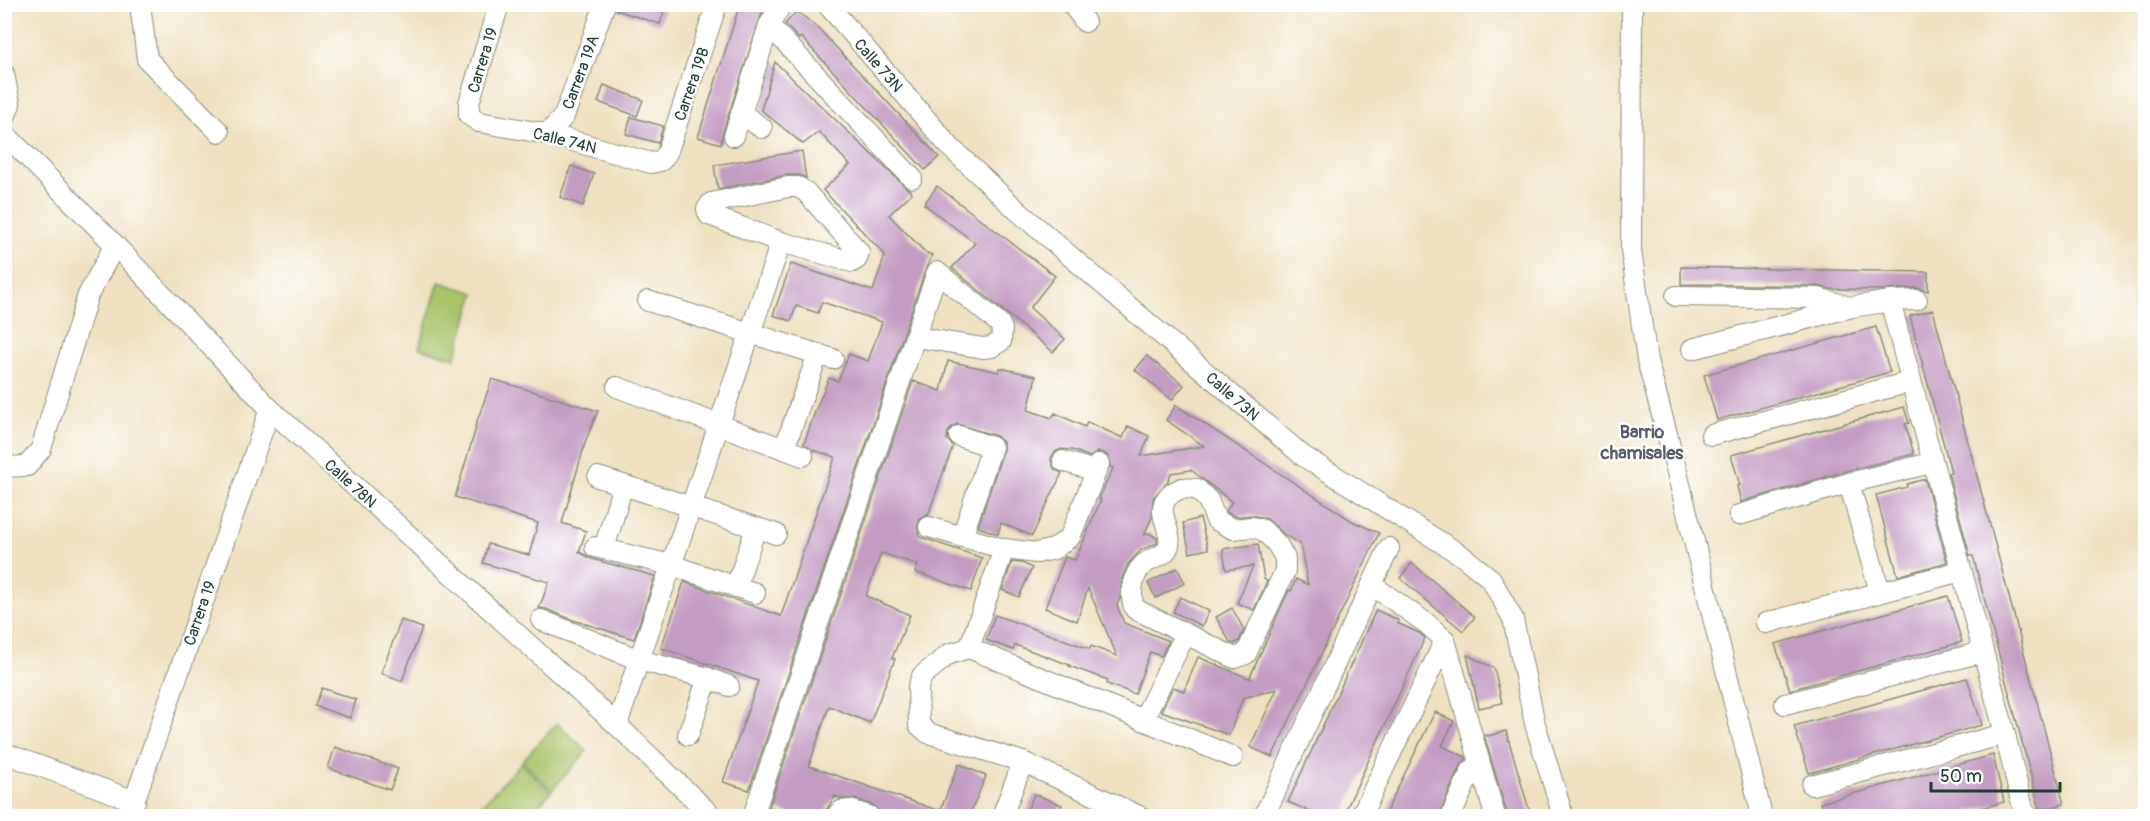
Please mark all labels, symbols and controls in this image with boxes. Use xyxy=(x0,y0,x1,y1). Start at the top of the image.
street label: Carrera 19 xyxy=(464,25,502,95)
street label: Carrera 19A xyxy=(558,32,604,112)
street label: Calle 73N xyxy=(850,35,907,97)
street label: Carrera 19B xyxy=(670,45,714,124)
street label: Calle 74N xyxy=(531,123,599,159)
street label: Calle 73N xyxy=(1201,368,1263,425)
district label: Barrio chamisales xyxy=(1600,421,1684,465)
street label: Calle 78N xyxy=(320,455,381,512)
street label: Carrera 19 xyxy=(180,578,220,648)
scale bar xyxy=(1931,755,2060,793)
text: 50 m xyxy=(1940,765,1982,788)

